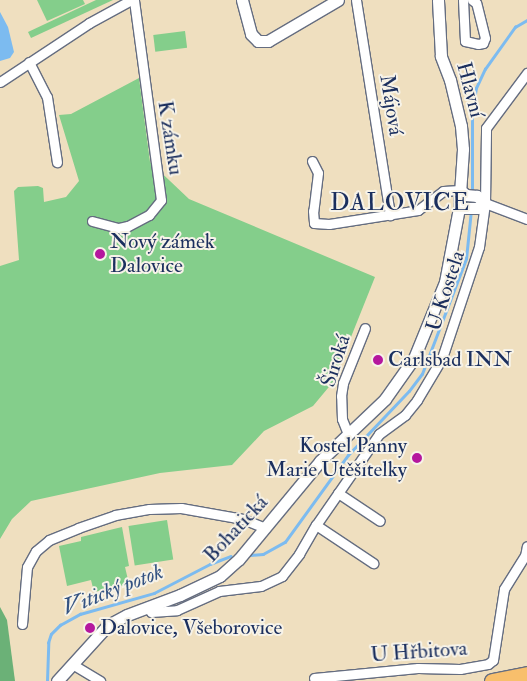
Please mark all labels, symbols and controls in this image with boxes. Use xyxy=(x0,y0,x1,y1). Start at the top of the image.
street label: Hlavní xyxy=(451,60,489,120)
street label: Májová xyxy=(374,73,408,137)
street label: K zámku xyxy=(152,99,188,177)
district label: DALOVICE xyxy=(329,189,471,217)
place label: Nový zámek Dalovice xyxy=(110,229,215,279)
marker: Nový zámek Dalovice xyxy=(94,248,106,260)
street label: U Kostela xyxy=(421,248,471,334)
street label: Široká xyxy=(316,332,356,390)
place label: Carlsbad INN xyxy=(388,347,512,373)
marker: Carlsbad INN xyxy=(372,354,384,366)
place label: Kostel Panny Marie Utěšitelky xyxy=(266,433,407,483)
marker: Kostel Panny Marie Utěšitelky xyxy=(411,452,423,464)
street label: Bohatická xyxy=(199,490,273,568)
water label: Vitický potok xyxy=(59,559,167,621)
place label: Dalovice, Všeborovice xyxy=(100,615,282,641)
marker: Dalovice, Všeborovice xyxy=(84,622,96,634)
street label: U Hřbitova xyxy=(370,636,468,668)

